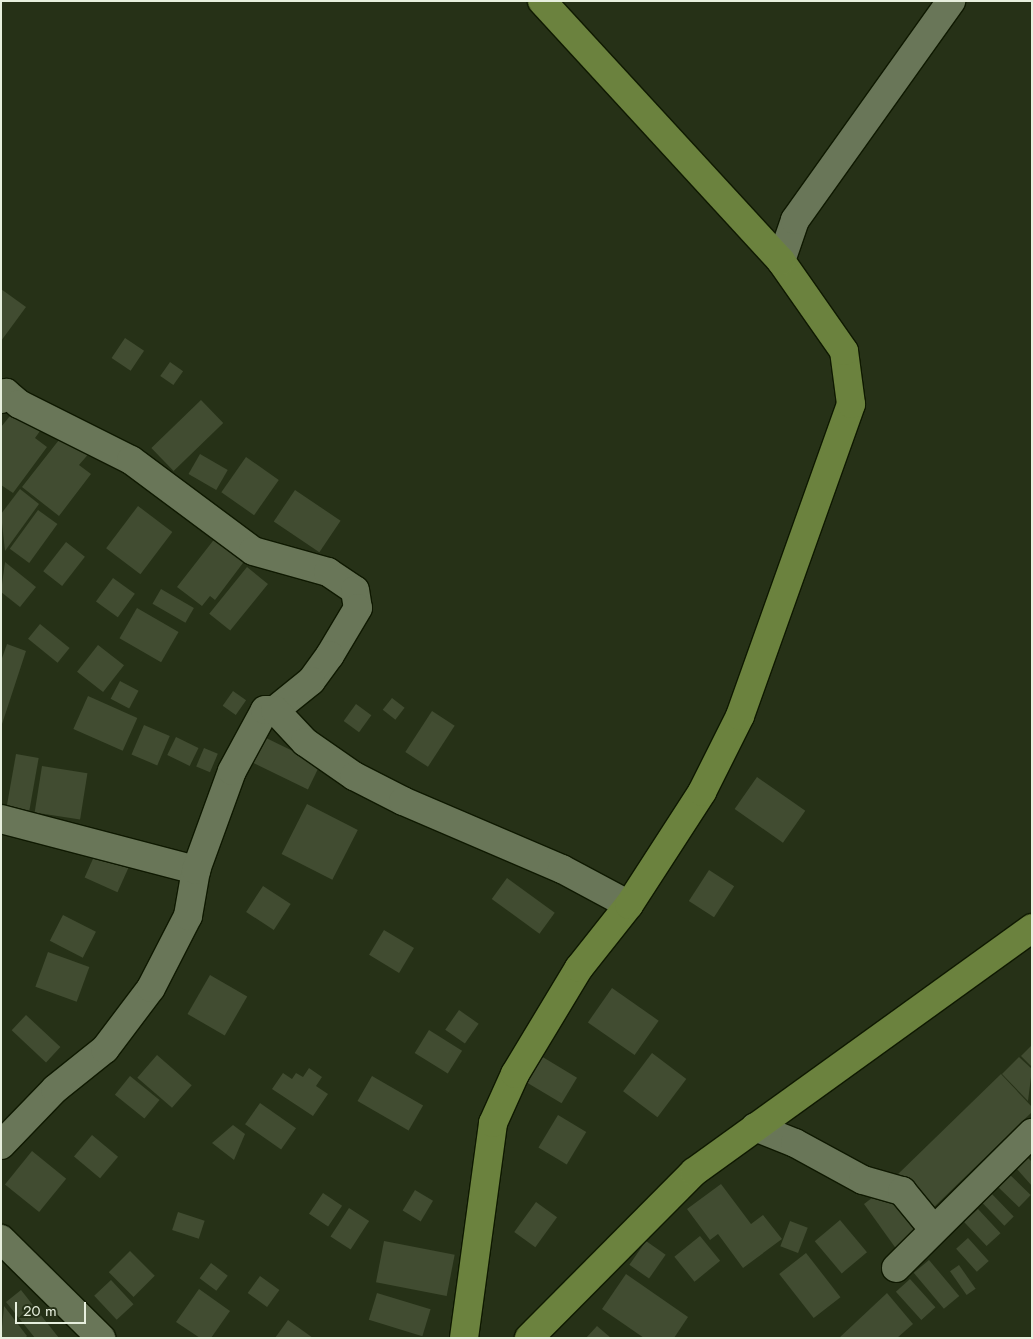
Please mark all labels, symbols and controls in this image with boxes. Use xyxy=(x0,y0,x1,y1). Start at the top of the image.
scale bar xyxy=(18,1292,89,1324)
text: 20 m xyxy=(23,1300,57,1322)

